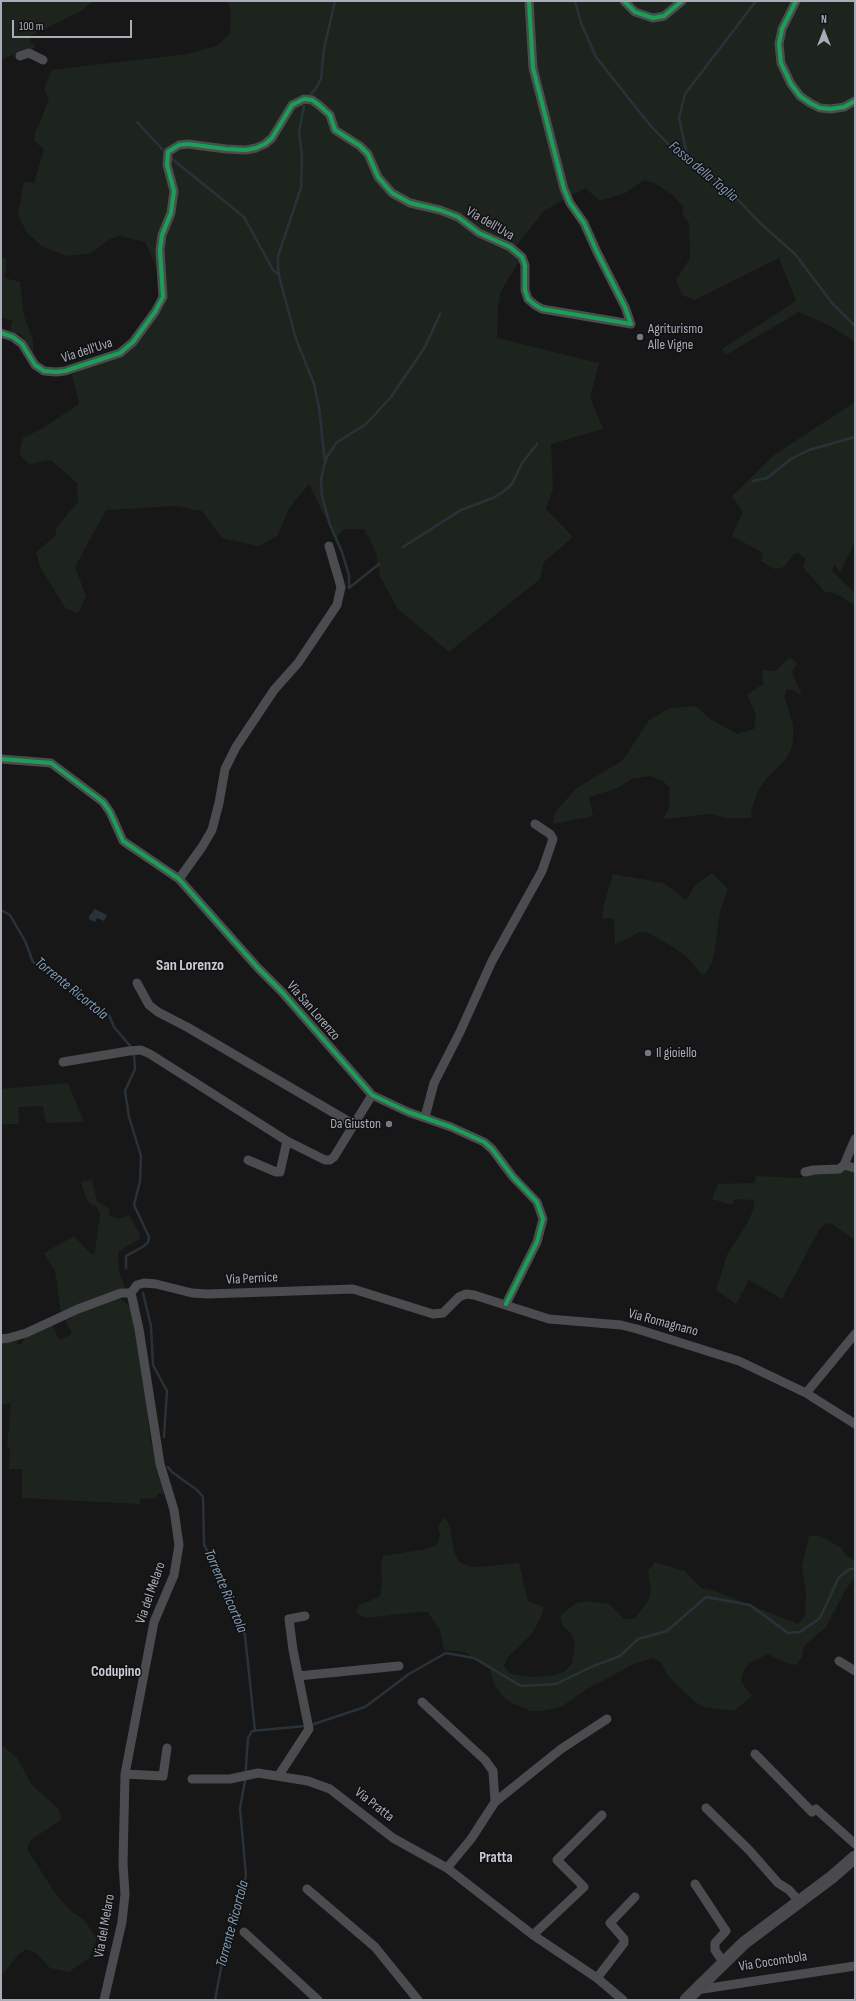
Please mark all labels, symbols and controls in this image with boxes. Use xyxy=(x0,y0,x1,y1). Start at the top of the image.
scale bar xyxy=(14,12,134,38)
north arrow xyxy=(804,12,844,52)
text: N xyxy=(821,13,827,26)
text: 100 m xyxy=(19,19,44,34)
water label: Fosso della Taglia xyxy=(665,138,741,206)
street label: Via dell'Uva xyxy=(463,203,517,245)
place label: Agriturismo Alle Vigne xyxy=(648,321,703,354)
marker: Agriturismo Alle Vigne xyxy=(635,332,645,342)
street label: Via dell'Uva xyxy=(59,335,115,367)
water label: Torrente Ricortola xyxy=(31,954,111,1024)
district label: San Lorenzo xyxy=(156,956,224,976)
street label: Via San Lorenzo xyxy=(283,978,343,1044)
place label: Il gioiello xyxy=(656,1045,697,1061)
marker: Il gioiello xyxy=(643,1048,653,1058)
place label: Da Giuston xyxy=(330,1116,381,1132)
marker: Da Giuston xyxy=(384,1119,394,1129)
street label: Via Pernice xyxy=(226,1269,278,1289)
street label: Via Romagnano xyxy=(626,1306,700,1340)
water label: Torrente Ricortola xyxy=(199,1546,251,1636)
street label: Via del Melaro xyxy=(133,1560,169,1626)
district label: Codupino xyxy=(91,1663,141,1681)
street label: Via Pratta xyxy=(351,1784,397,1826)
district label: Pratta xyxy=(479,1849,513,1867)
water label: Torrente Ricortola xyxy=(213,1879,253,1969)
street label: Via del Melaro xyxy=(91,1893,119,1959)
street label: Via Cocombola xyxy=(738,1948,808,1976)

